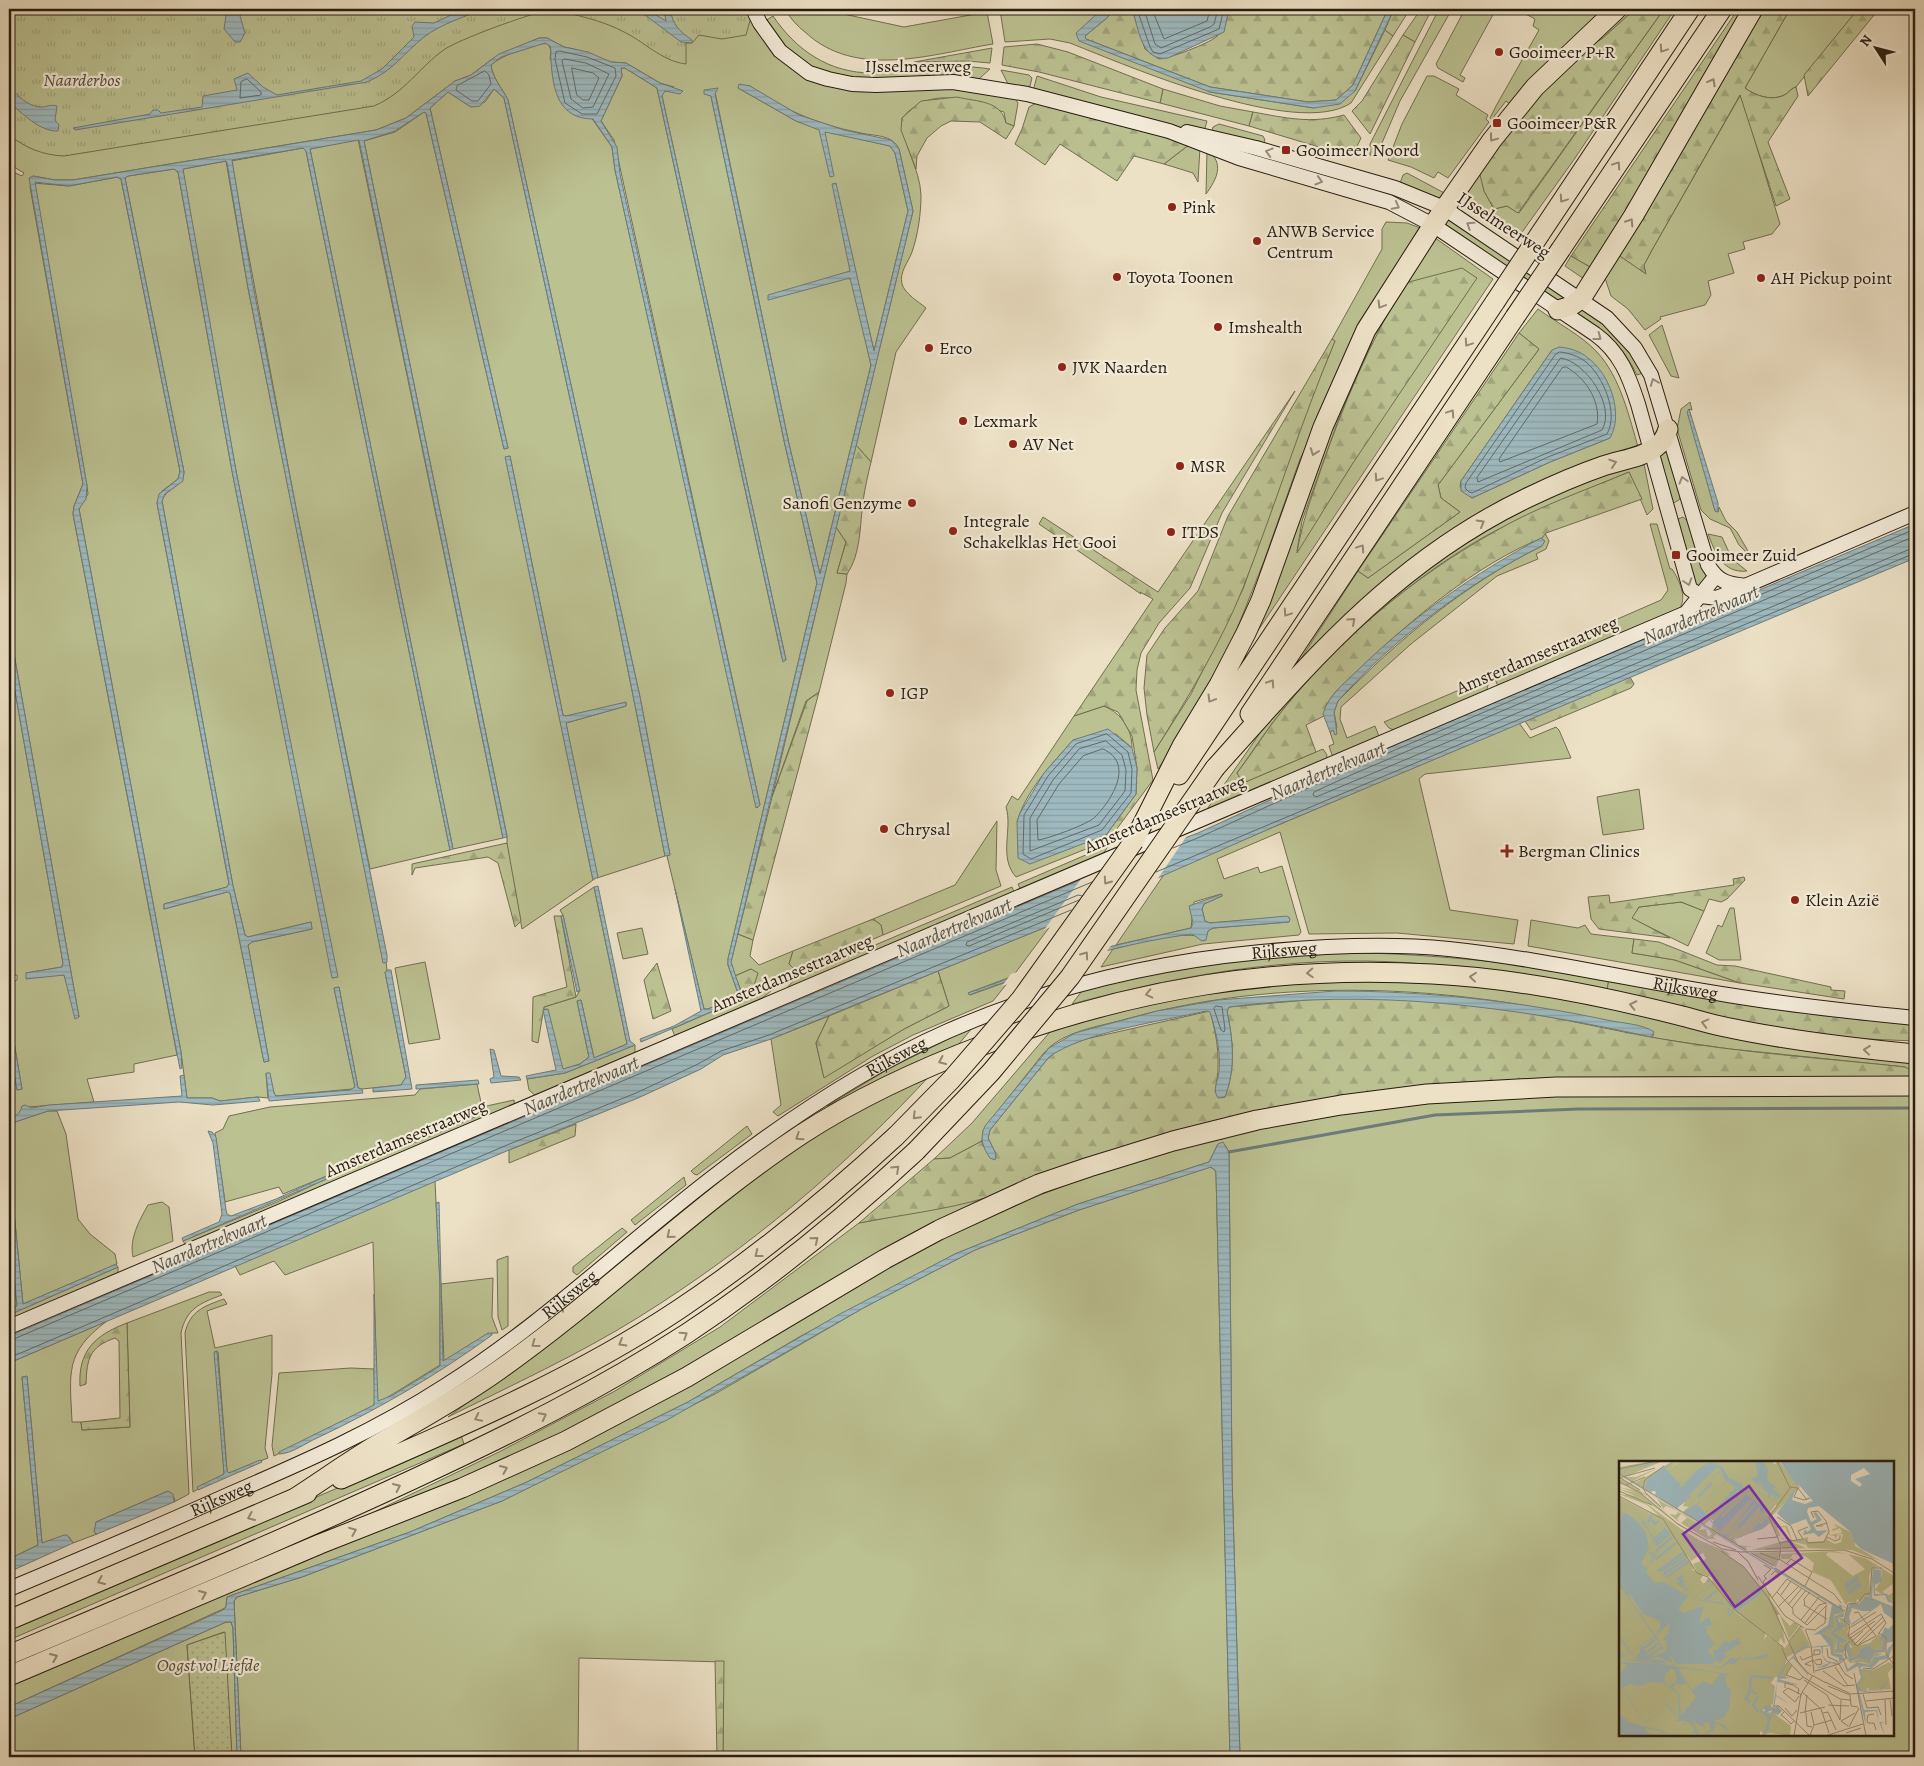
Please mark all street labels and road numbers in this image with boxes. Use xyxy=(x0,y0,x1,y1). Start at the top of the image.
street label: IJsselmeerweg xyxy=(865,54,971,78)
street label: IJsselmeerweg xyxy=(1453,186,1555,264)
street label: Amsterdamsestraatweg xyxy=(1452,610,1621,700)
street label: Amsterdamsestraatweg xyxy=(1080,769,1249,859)
street label: Amsterdamsestraatweg xyxy=(707,928,876,1018)
street label: Rijksweg xyxy=(1250,936,1318,965)
street label: Rijksweg xyxy=(1651,971,1720,1005)
street label: Rijksweg xyxy=(861,1031,931,1083)
street label: Amsterdamsestraatweg xyxy=(321,1093,490,1183)
street label: Rijksweg xyxy=(536,1264,602,1324)
street label: Rijksweg xyxy=(186,1474,256,1522)

